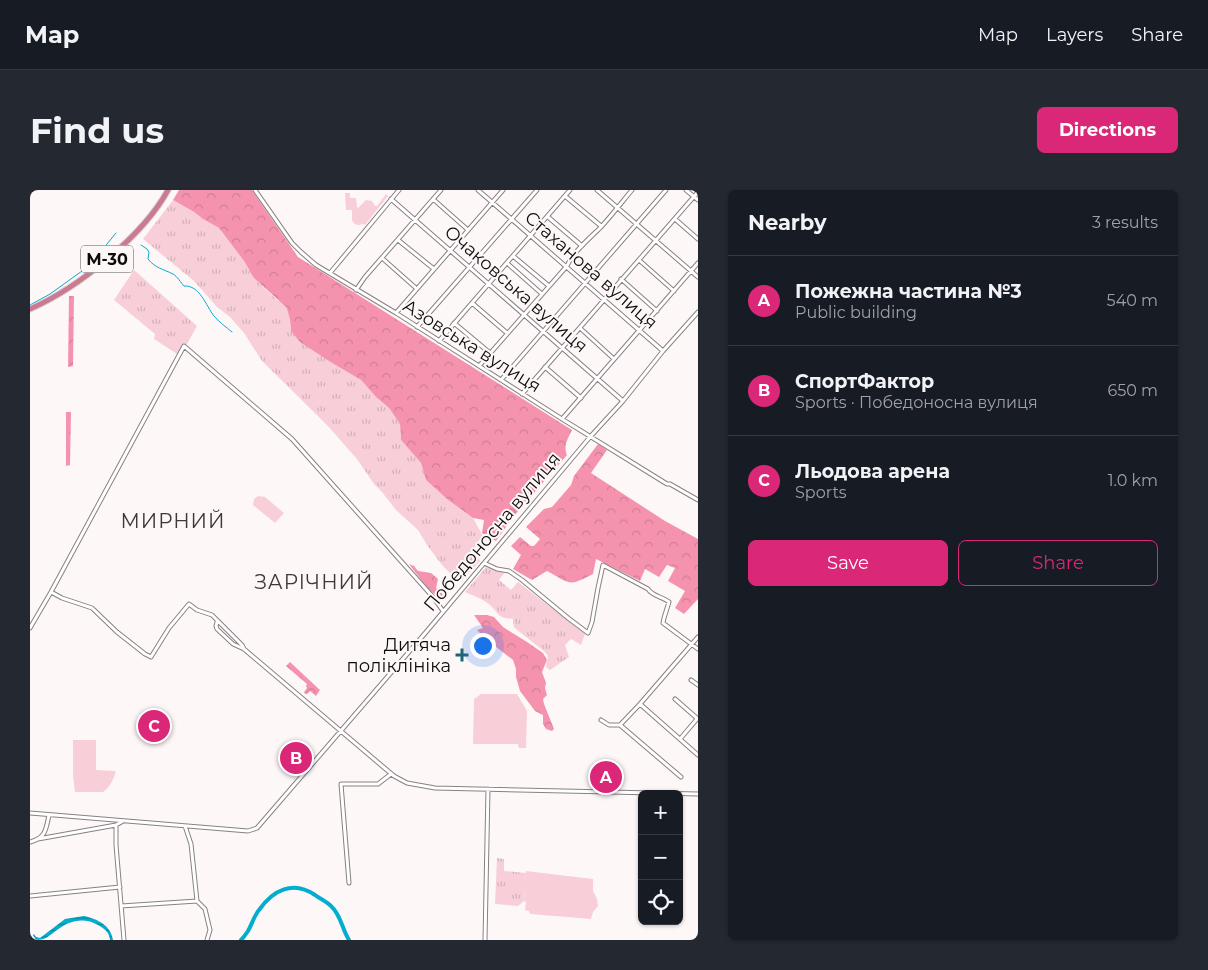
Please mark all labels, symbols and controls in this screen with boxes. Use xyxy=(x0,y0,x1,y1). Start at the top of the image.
text: Map xyxy=(25,20,79,49)
text: Map xyxy=(978,24,1018,46)
text: Layers xyxy=(1046,24,1103,46)
text: Share xyxy=(1131,24,1183,46)
button: Directions xyxy=(1037,107,1178,153)
text: Find us xyxy=(30,109,164,152)
street label: Стаханова вулиця xyxy=(520,206,662,334)
text: Nearby xyxy=(748,210,827,235)
text: 3 results xyxy=(1092,213,1158,232)
street label: Очаковська вулиця xyxy=(440,221,592,357)
road number: М-30 xyxy=(81,246,133,272)
text: Пожежна частина №3 xyxy=(795,280,1022,303)
text: A xyxy=(758,291,770,310)
text: 540 m xyxy=(1107,291,1158,310)
street label: Азовська вулиця xyxy=(399,295,545,397)
text: Public building xyxy=(795,303,917,322)
text: СпортФактор xyxy=(795,370,934,393)
text: B xyxy=(758,381,770,400)
text: 650 m xyxy=(1107,381,1158,400)
text: Sports · Победоносна вулиця xyxy=(795,393,1038,412)
street label: Победоносна вулиця xyxy=(419,448,565,616)
text: Льодова арена xyxy=(795,460,950,483)
text: C xyxy=(758,471,770,490)
text: 1.0 km xyxy=(1108,471,1158,490)
text: Sports xyxy=(795,483,847,502)
district label: МИРНИЙ xyxy=(120,509,226,533)
button: Save xyxy=(748,540,948,586)
button: Share xyxy=(958,540,1158,586)
district label: ЗАРІЧНИЙ xyxy=(254,570,374,594)
your location xyxy=(470,633,496,659)
place label: Дитяча поліклініка xyxy=(347,634,451,677)
marker: Дитяча поліклініка xyxy=(455,648,469,662)
pin: C xyxy=(138,707,170,745)
pin: B xyxy=(280,739,312,777)
pin: A xyxy=(590,758,622,796)
map controls xyxy=(638,790,683,925)
button: + xyxy=(638,790,683,835)
button: − xyxy=(638,835,683,880)
button: locate xyxy=(638,880,683,925)

